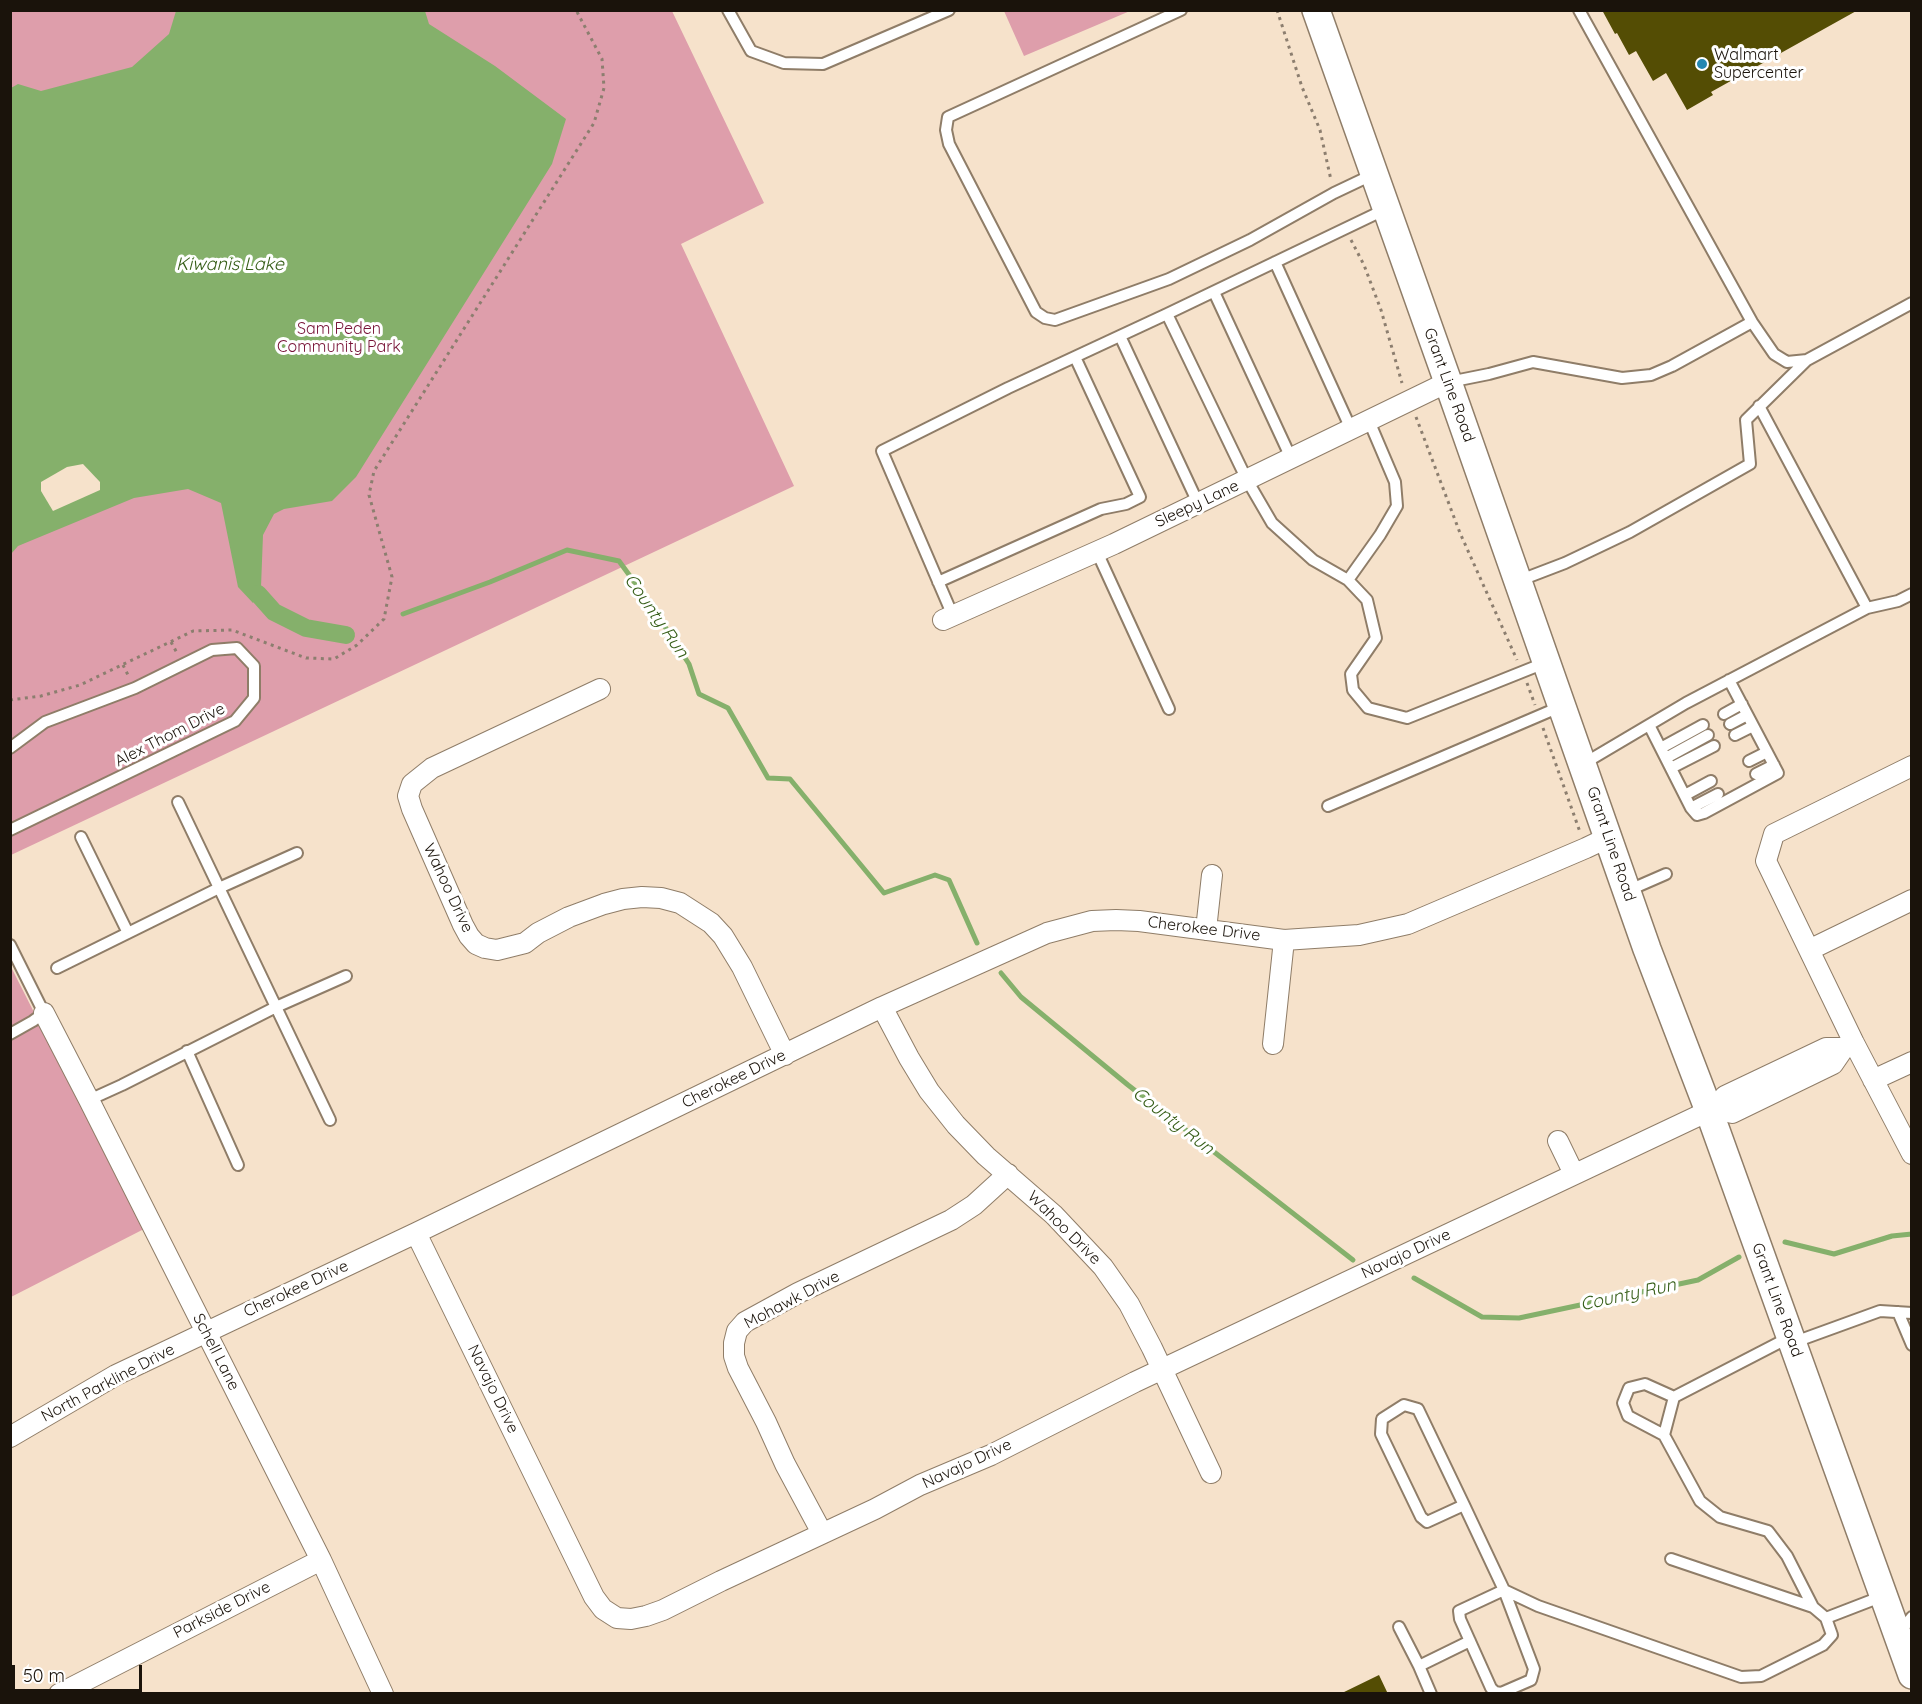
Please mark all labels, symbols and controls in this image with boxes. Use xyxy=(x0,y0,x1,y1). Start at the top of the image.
place label: Walmart Supercenter xyxy=(1714,45,1804,83)
marker: Walmart Supercenter xyxy=(1695,57,1709,71)
water label: Kiwanis Lake xyxy=(176,254,284,276)
park label: Sam Peden Community Park xyxy=(277,319,401,357)
street label: Grant Line Road xyxy=(1419,325,1479,445)
street label: Sleepy Lane xyxy=(1152,476,1242,532)
water label: County Run xyxy=(619,570,693,662)
street label: Alex Thom Drive xyxy=(112,699,228,771)
street label: Grant Line Road xyxy=(1582,784,1640,904)
street label: Wahoo Drive xyxy=(419,840,477,936)
street label: Cherokee Drive xyxy=(1147,913,1261,945)
street label: Cherokee Drive xyxy=(679,1046,789,1112)
water label: County Run xyxy=(1128,1083,1218,1159)
street label: Wahoo Drive xyxy=(1023,1187,1105,1269)
street label: Navajo Drive xyxy=(1358,1225,1454,1283)
street label: Grant Line Road xyxy=(1747,1240,1807,1360)
street label: Cherokee Drive xyxy=(241,1256,351,1322)
street label: Mohawk Drive xyxy=(741,1267,843,1333)
water label: County Run xyxy=(1578,1274,1678,1316)
street label: Schell Lane xyxy=(188,1310,244,1394)
street label: North Parkline Drive xyxy=(38,1340,178,1426)
street label: Navajo Drive xyxy=(463,1342,523,1436)
street label: Navajo Drive xyxy=(919,1435,1015,1493)
street label: Parkside Drive xyxy=(170,1577,274,1643)
scale bar xyxy=(15,1653,146,1691)
text: 50 m xyxy=(23,1664,65,1687)

